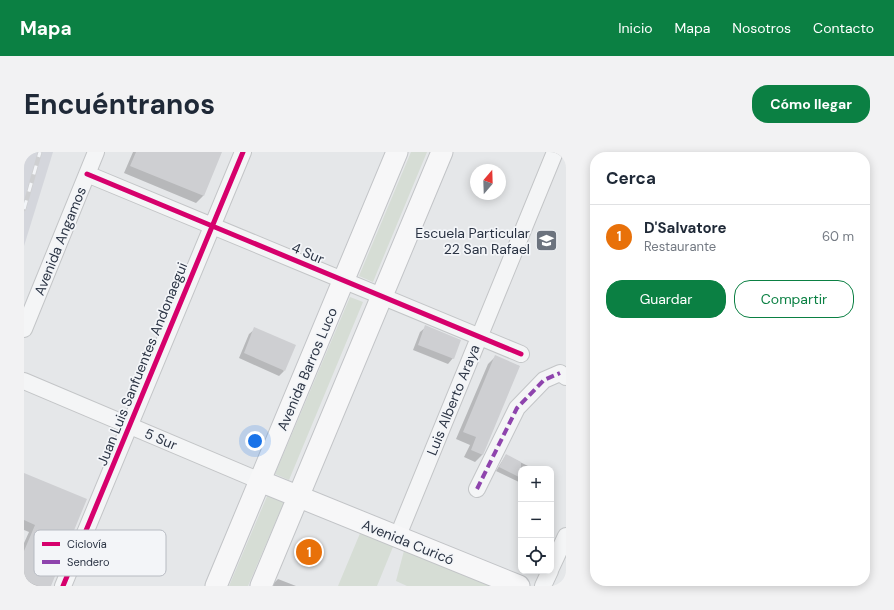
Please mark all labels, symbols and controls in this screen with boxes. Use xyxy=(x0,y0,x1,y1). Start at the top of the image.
text: Mapa xyxy=(20,16,72,41)
text: Inicio xyxy=(618,19,653,37)
text: Mapa xyxy=(675,19,710,37)
text: Nosotros xyxy=(732,19,791,37)
text: Contacto xyxy=(813,19,874,37)
button: Cómo llegar xyxy=(752,85,870,123)
text: Encuéntranos xyxy=(24,86,215,123)
north arrow xyxy=(470,164,506,200)
text: Cerca xyxy=(606,167,656,189)
street label: Avenida Angamos xyxy=(30,184,90,298)
text: D'Salvatore xyxy=(644,218,727,238)
place label: Escuela Particular 22 San Rafael xyxy=(415,224,530,258)
school or university icon: Escuela Particular 22 San Rafael xyxy=(533,228,559,254)
text: 1 xyxy=(617,228,621,245)
text: 60 m xyxy=(822,228,854,245)
street label: 4 Sur xyxy=(289,238,327,268)
text: Restaurante xyxy=(644,238,716,255)
street label: Juan Luis Sanfuentes Andonaegui xyxy=(93,260,191,468)
button: Guardar xyxy=(606,280,726,318)
button: Compartir xyxy=(734,280,854,318)
street label: Avenida Barros Luco xyxy=(273,305,341,433)
street label: Luis Alberto Araya xyxy=(423,342,483,458)
street label: 5 Sur xyxy=(142,424,180,454)
your location xyxy=(245,431,265,451)
map controls xyxy=(518,466,554,574)
button: + xyxy=(518,466,554,502)
button: − xyxy=(518,502,554,538)
street label: Avenida Curicó xyxy=(359,515,457,569)
legend xyxy=(34,530,166,576)
text: Ciclovía xyxy=(67,537,107,551)
pin: 1 xyxy=(296,537,322,567)
button: locate xyxy=(518,538,554,574)
text: Sendero xyxy=(67,555,109,569)

